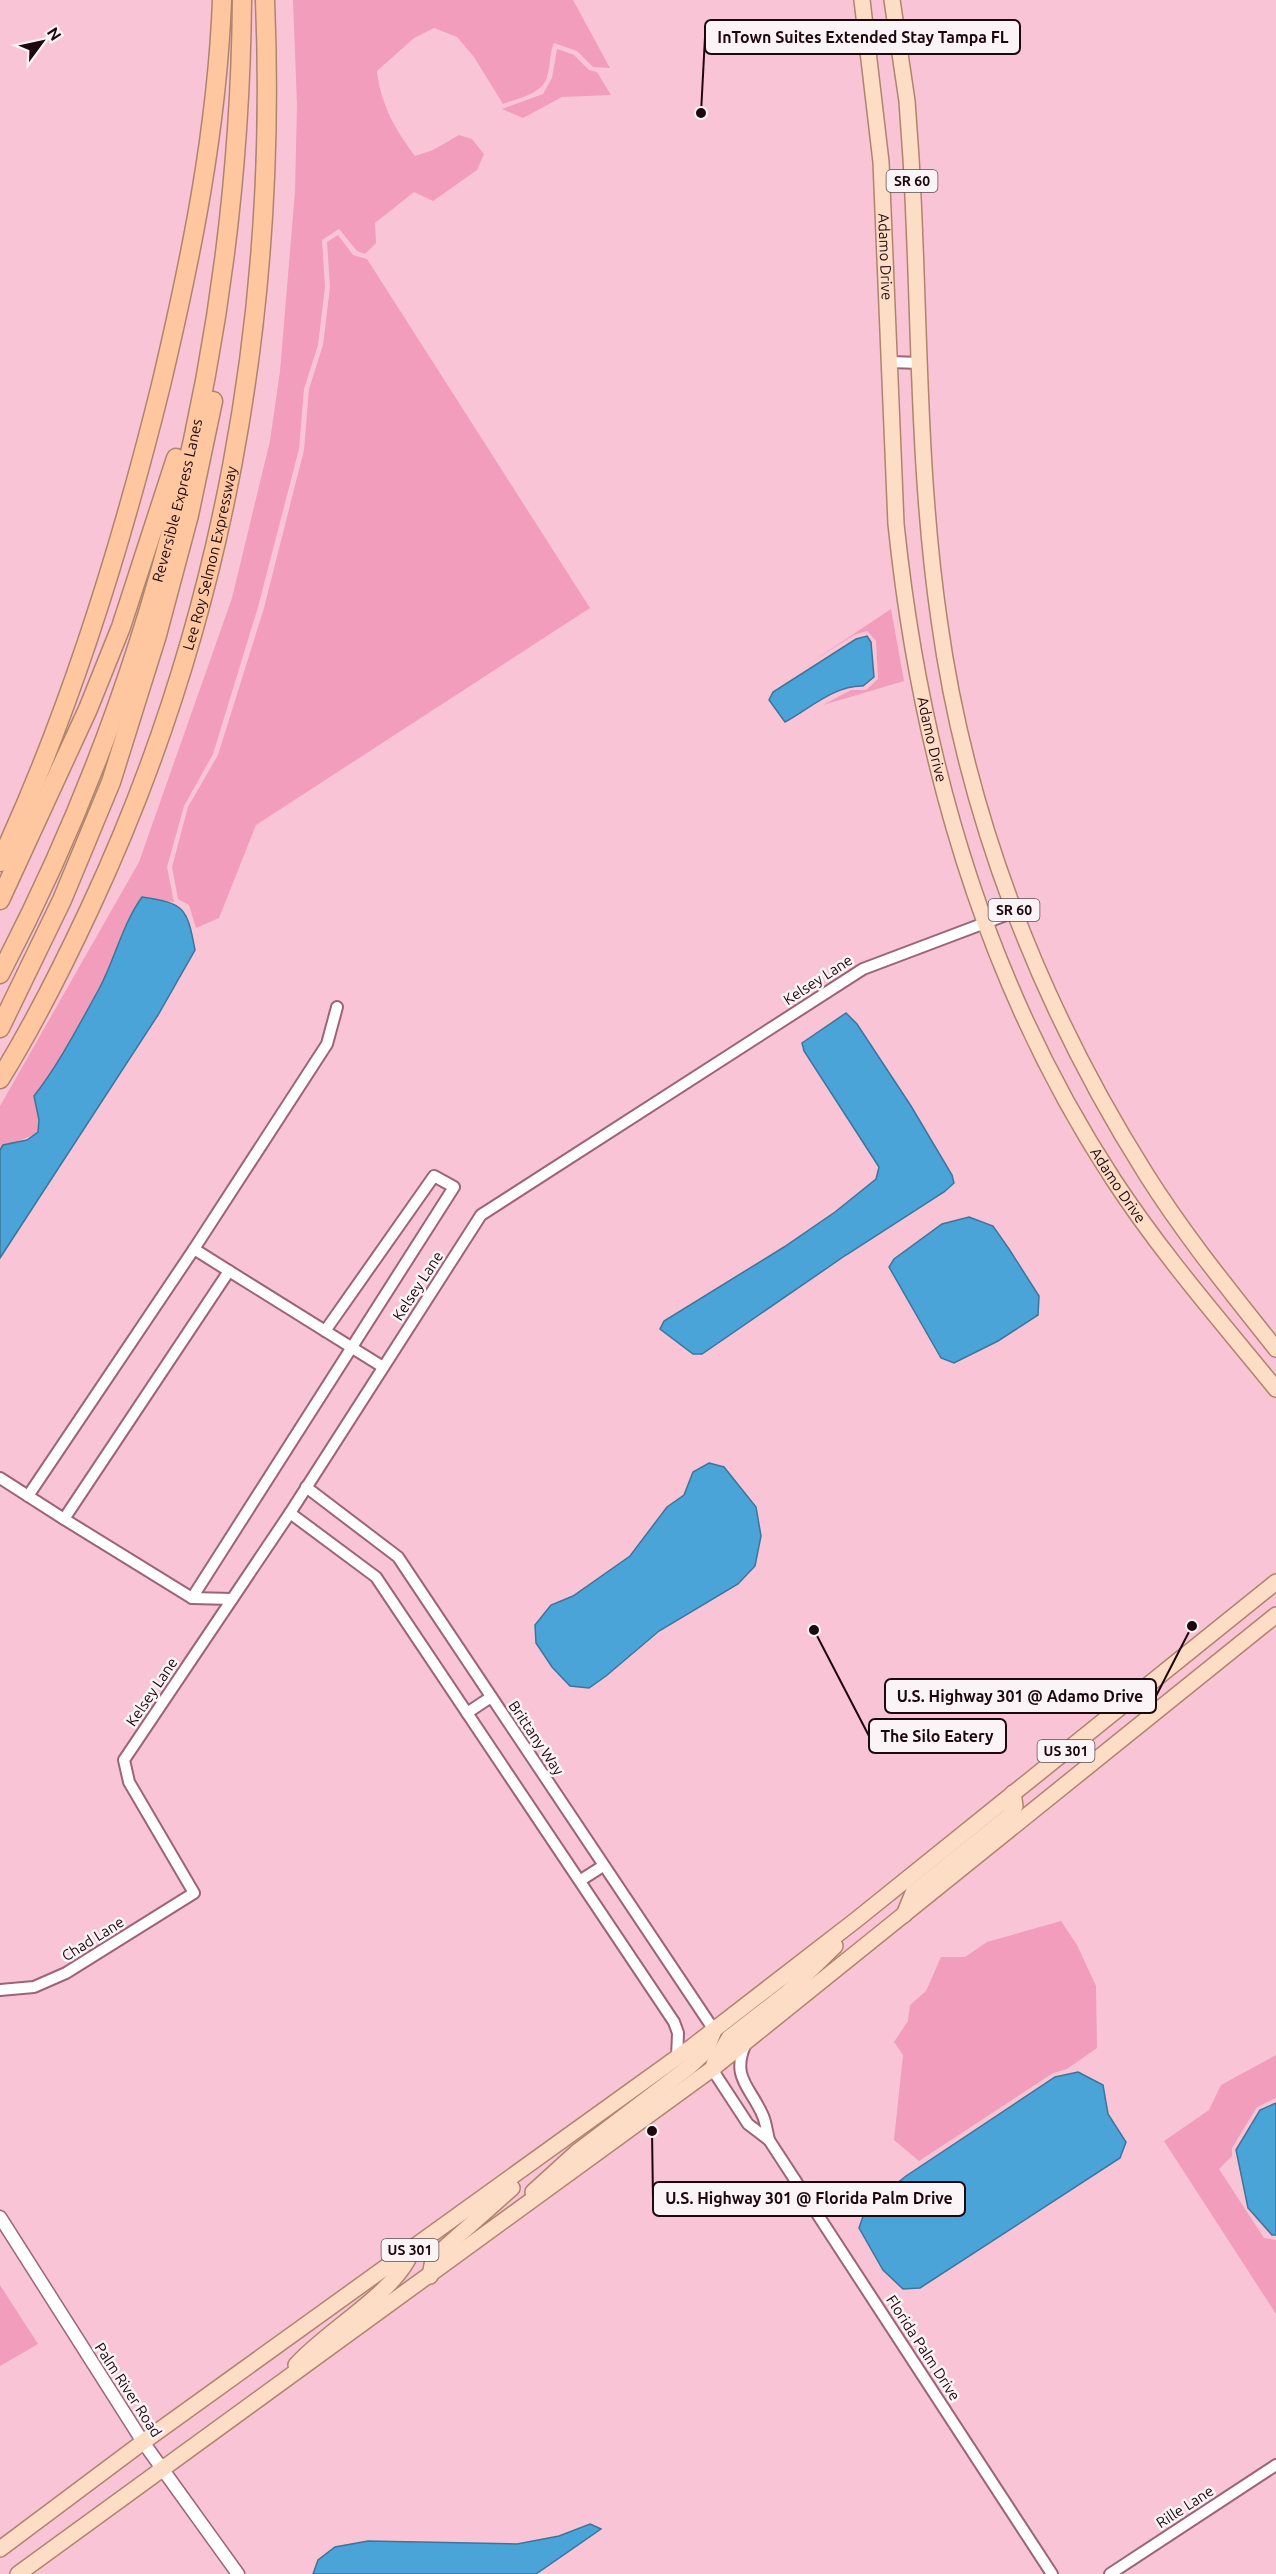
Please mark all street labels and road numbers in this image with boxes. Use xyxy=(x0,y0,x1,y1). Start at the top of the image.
road number: SR 60 xyxy=(886,170,938,192)
street label: Adamo Drive xyxy=(875,213,896,301)
street label: Reversible Express Lanes xyxy=(149,417,205,584)
street label: Lee Roy Selmon Expressway xyxy=(179,465,240,652)
street label: Adamo Drive xyxy=(914,695,950,784)
road number: SR 60 xyxy=(988,899,1040,921)
street label: Kelsey Lane xyxy=(780,951,855,1008)
street label: Adamo Drive xyxy=(1087,1144,1150,1226)
street label: Kelsey Lane xyxy=(389,1248,446,1323)
street label: Kelsey Lane xyxy=(123,1654,181,1729)
street label: Brittany Way xyxy=(505,1697,567,1778)
road number: US 301 xyxy=(1038,1740,1094,1762)
street label: Chad Lane xyxy=(59,1913,127,1964)
road number: US 301 xyxy=(382,2239,438,2261)
street label: Florida Palm Drive xyxy=(883,2292,964,2404)
street label: Palm River Road xyxy=(92,2339,165,2440)
street label: Rille Lane xyxy=(1153,2482,1217,2531)

